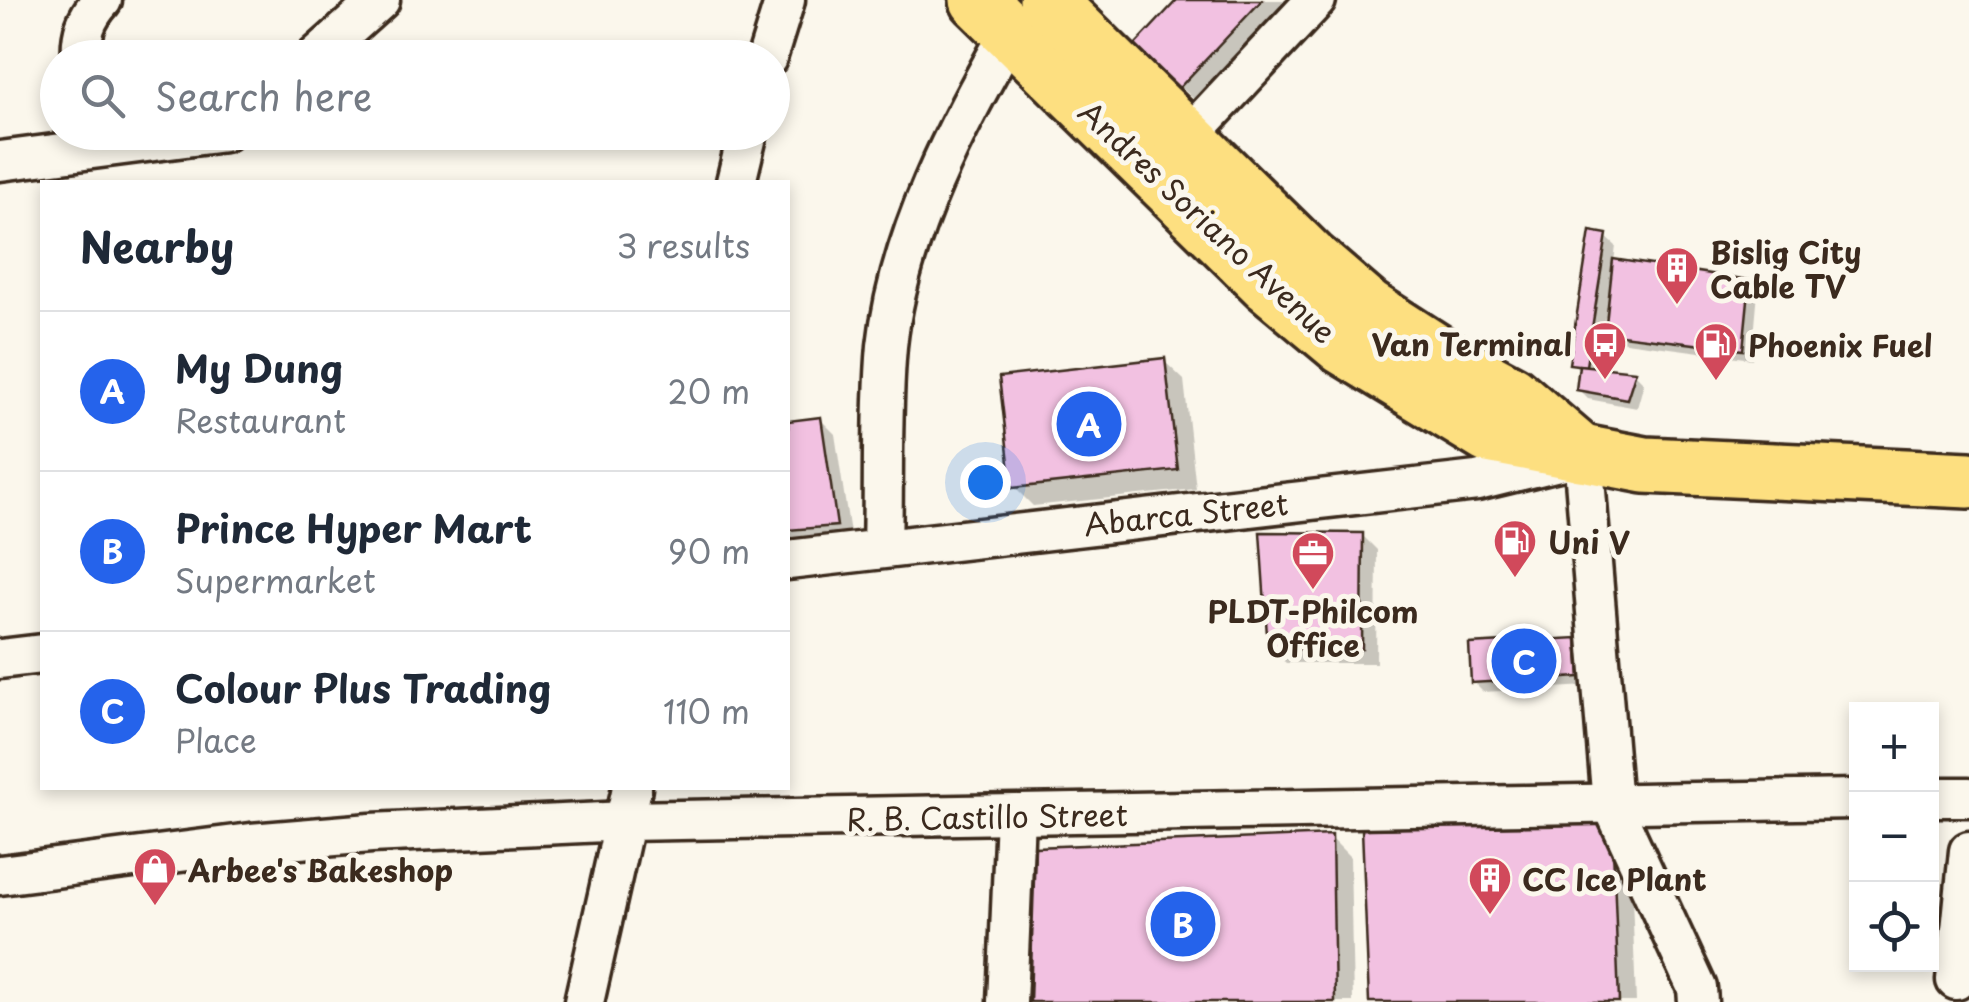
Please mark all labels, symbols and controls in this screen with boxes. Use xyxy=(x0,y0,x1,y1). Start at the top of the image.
search box xyxy=(40,40,790,150)
text: Search here xyxy=(155,67,372,124)
icon: search xyxy=(75,68,130,123)
street label: Andres Soriano Avenue xyxy=(1069,89,1347,353)
text: Nearby xyxy=(80,214,234,277)
text: 3 results xyxy=(616,221,750,269)
place label: Bislig City Cable TV xyxy=(1710,229,1861,308)
building icon: Bislig City Cable TV xyxy=(1654,245,1700,306)
bus stop icon: Van Terminal xyxy=(1582,320,1628,381)
place label: Van Terminal xyxy=(1371,321,1572,366)
fuel station icon: Phoenix Fuel xyxy=(1693,321,1739,382)
place label: Phoenix Fuel xyxy=(1748,322,1932,367)
text: My Dung xyxy=(175,339,343,396)
text: A xyxy=(100,367,125,415)
text: 20 m xyxy=(668,367,750,415)
pin: A xyxy=(1056,386,1122,462)
text: Restaurant xyxy=(175,396,346,444)
your location xyxy=(960,457,1011,508)
street label: Abarca Street xyxy=(1082,480,1290,546)
text: Prince Hyper Mart xyxy=(175,499,532,556)
fuel station icon: Uni V xyxy=(1492,518,1538,579)
place label: Uni V xyxy=(1548,519,1630,564)
text: B xyxy=(102,527,123,575)
text: 90 m xyxy=(668,527,750,575)
office icon: PLDT-Philcom Office xyxy=(1290,530,1336,591)
text: Supermarket xyxy=(175,556,376,604)
place label: PLDT-Philcom Office xyxy=(1208,588,1418,667)
pin: C xyxy=(1492,624,1556,698)
text: Colour Plus Trading xyxy=(175,659,551,716)
text: C xyxy=(100,687,125,735)
text: 110 m xyxy=(663,687,750,735)
map controls xyxy=(1849,702,1939,972)
button: + xyxy=(1849,702,1939,792)
text: Place xyxy=(175,716,257,764)
street label: R. B. Castillo Street xyxy=(846,791,1128,841)
button: − xyxy=(1849,792,1939,882)
shop icon: Arbee's Bakeshop xyxy=(132,846,178,907)
place label: Arbee's Bakeshop xyxy=(187,847,453,892)
building icon: CC Ice Plant xyxy=(1467,855,1513,916)
place label: CC Ice Plant xyxy=(1522,856,1707,901)
button: locate xyxy=(1849,882,1939,972)
pin: B xyxy=(1150,886,1216,962)

